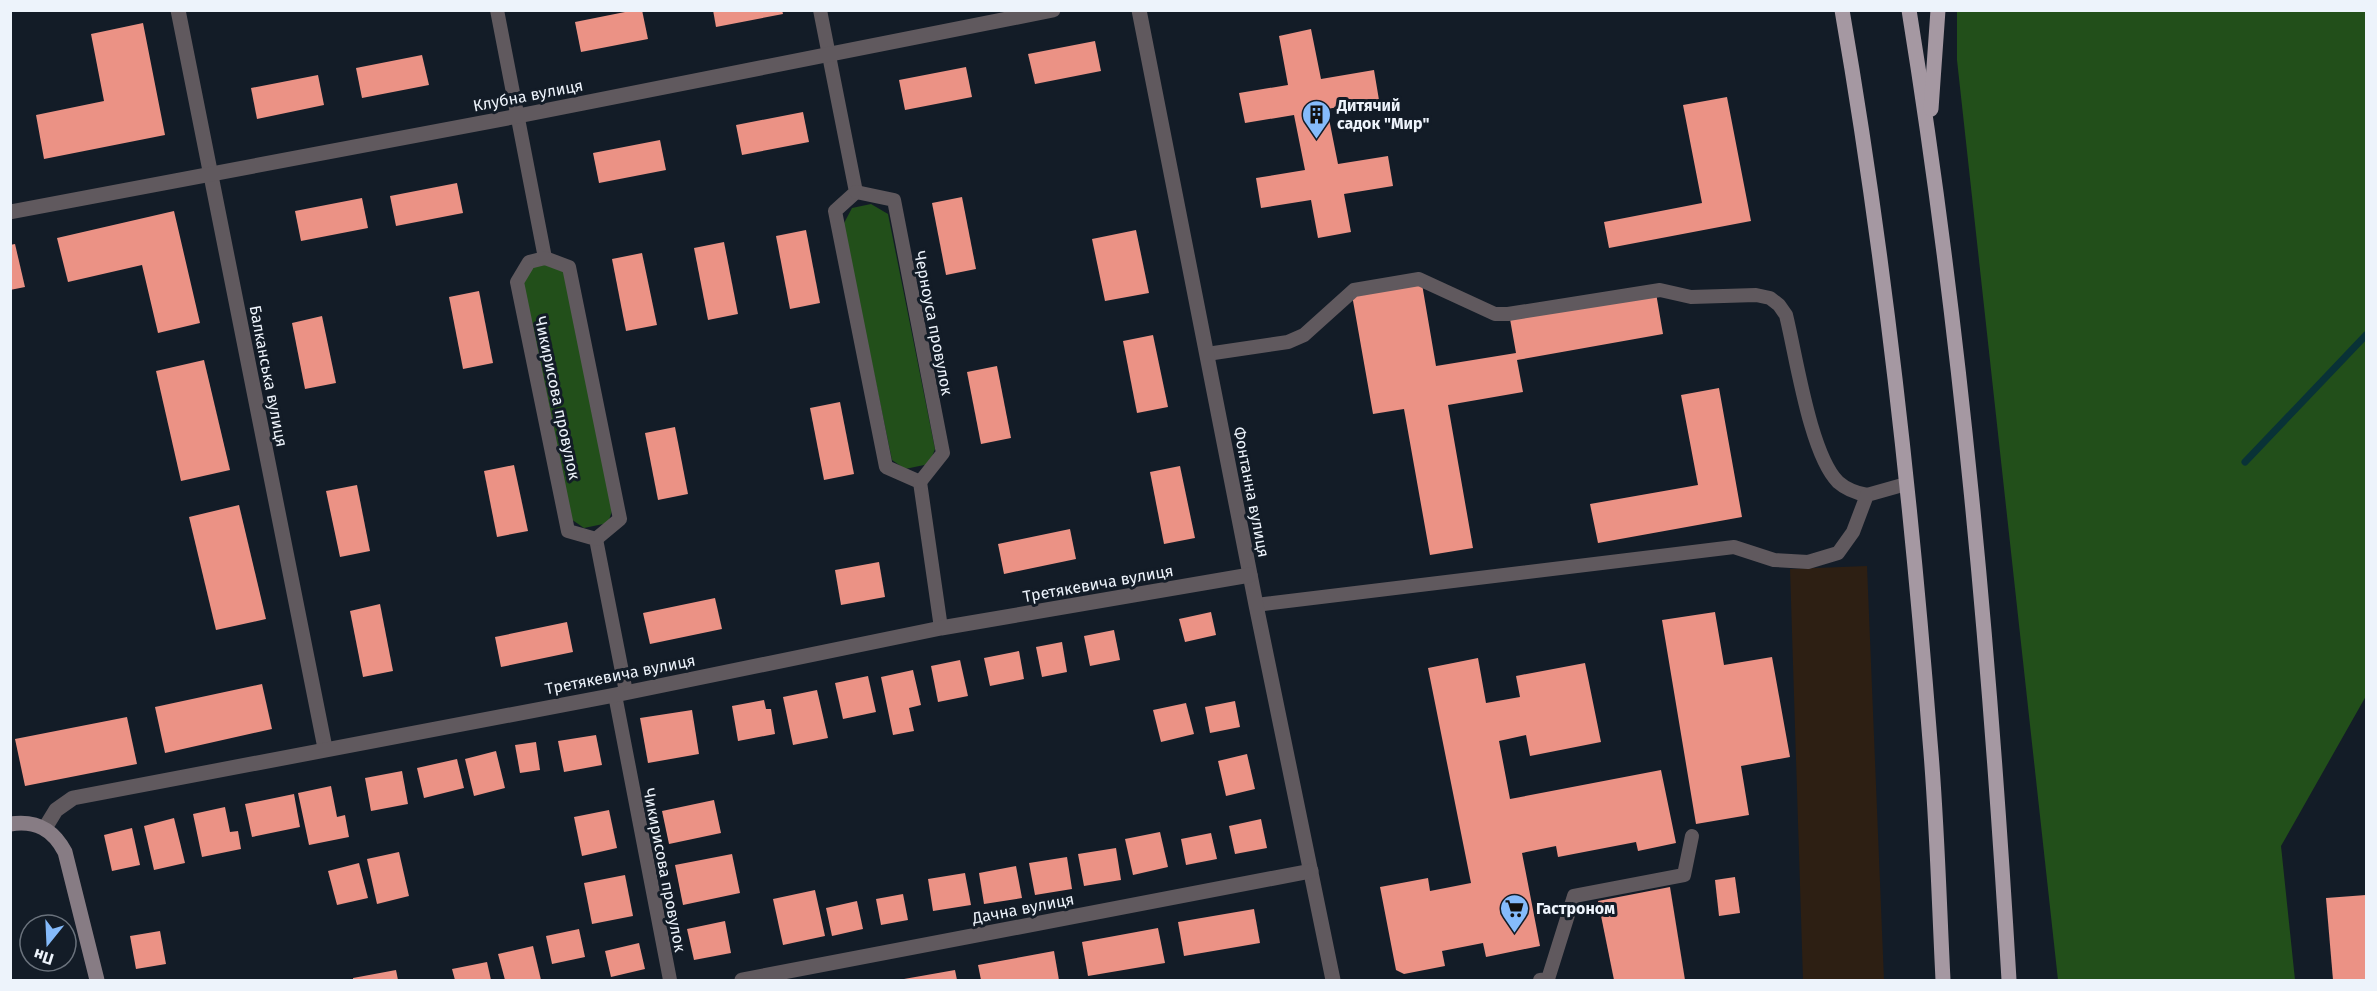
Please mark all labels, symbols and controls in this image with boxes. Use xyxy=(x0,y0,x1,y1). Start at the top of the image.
street label: Клубна вулиця xyxy=(471,76,585,115)
place label: Дитячий садок "Мир" xyxy=(1336,96,1429,133)
building icon: Дитячий садок "Мир" xyxy=(1300,98,1332,140)
street label: Черноуса провулок xyxy=(910,249,957,398)
street label: Балканська вулиця xyxy=(245,304,292,449)
street label: Чикирисова провулок xyxy=(531,315,584,482)
street label: Фонтанна вулиця xyxy=(1230,425,1273,559)
street label: Третякевича вулиця xyxy=(1021,561,1175,606)
street label: Третякевича вулиця xyxy=(543,651,697,698)
street label: Чикирисова провулок xyxy=(639,787,690,954)
street label: Дачна вулиця xyxy=(970,889,1076,928)
supermarket icon: Гастроном xyxy=(1499,892,1531,934)
place label: Гастроном xyxy=(1536,899,1615,918)
north arrow xyxy=(18,913,78,973)
text: Пн xyxy=(31,945,56,969)

